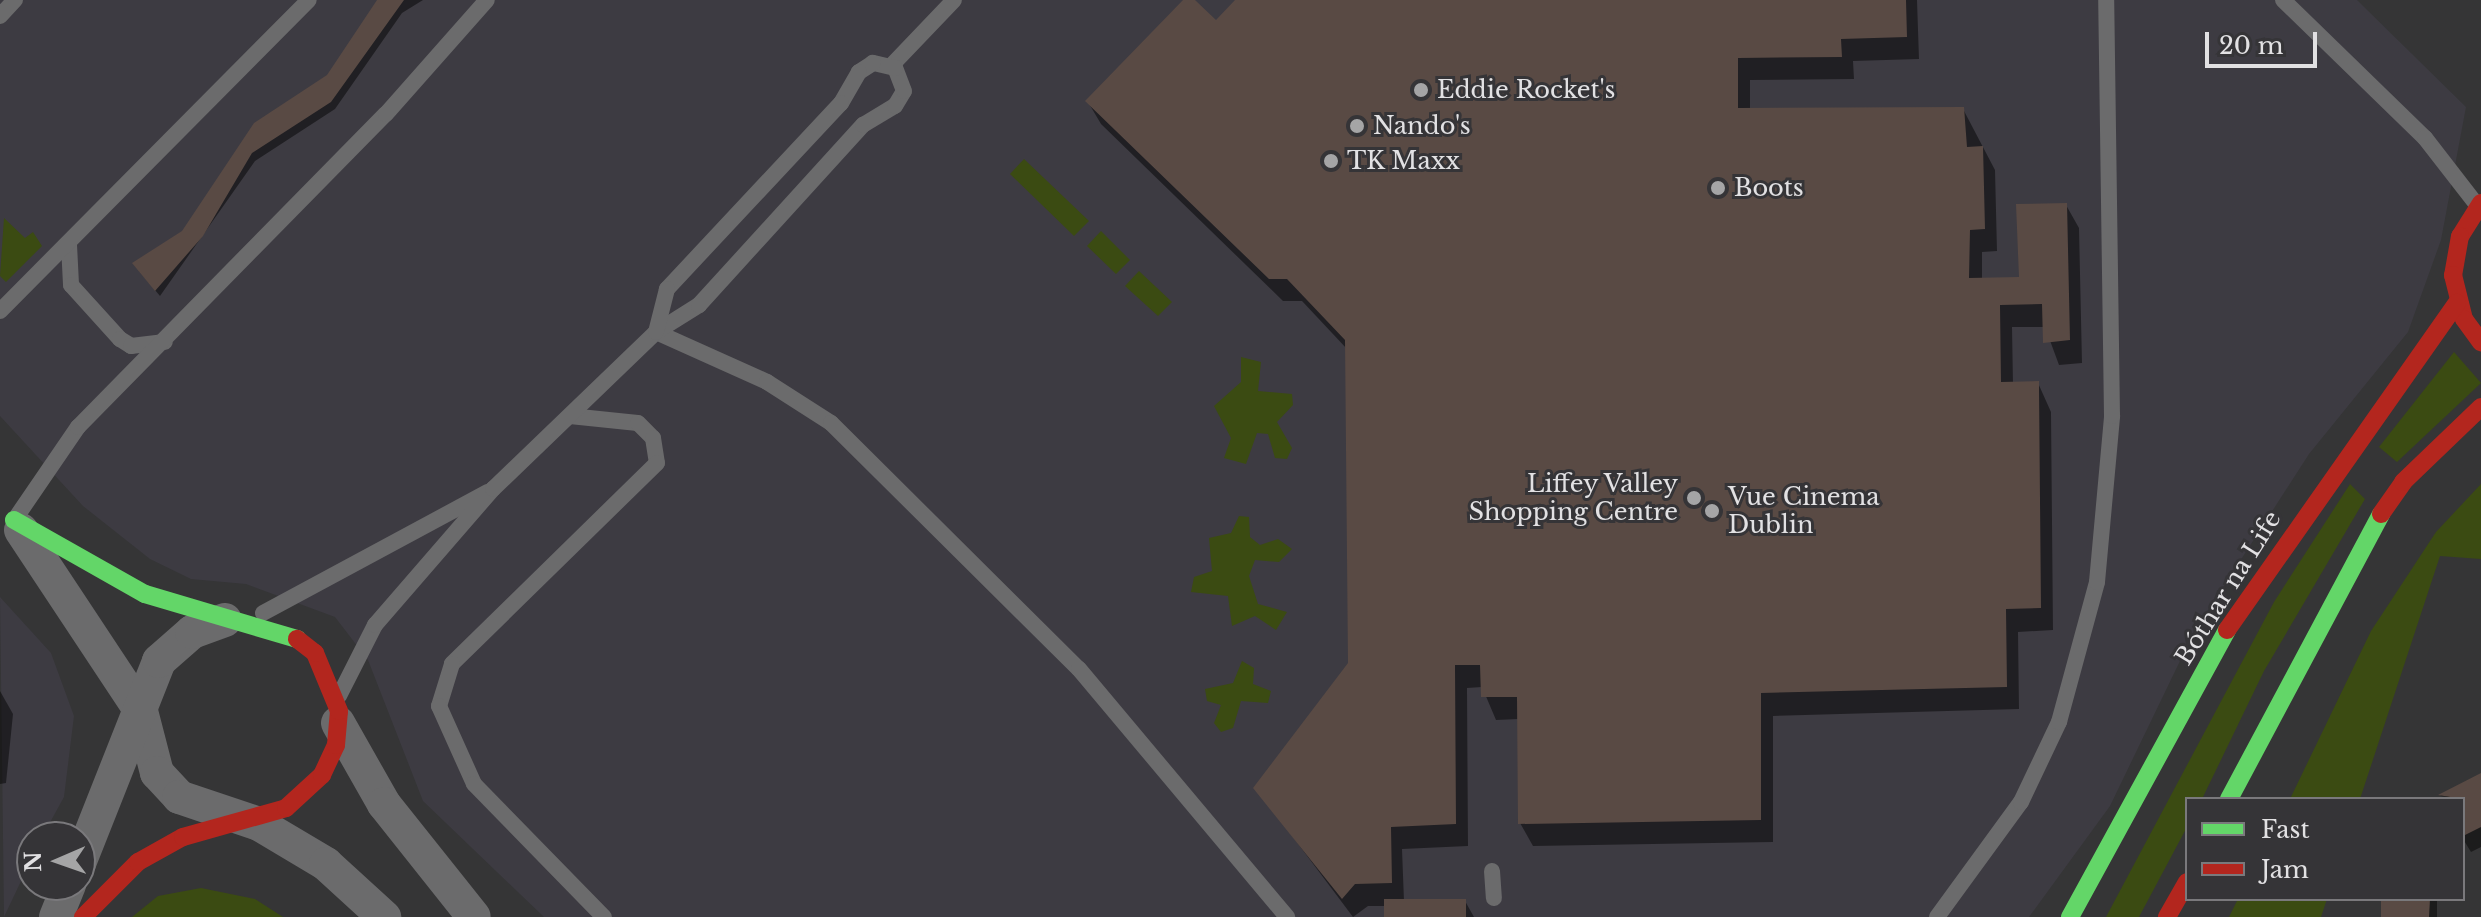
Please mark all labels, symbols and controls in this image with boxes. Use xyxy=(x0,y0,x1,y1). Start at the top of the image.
scale bar xyxy=(2209,16,2321,66)
text: 20 m xyxy=(2219,31,2284,60)
place label: Eddie Rocket's xyxy=(1437,76,1615,104)
marker: Eddie Rocket's xyxy=(1412,81,1430,99)
place label: Nando's xyxy=(1373,112,1471,140)
marker: Nando's xyxy=(1348,117,1366,135)
place label: TK Maxx xyxy=(1347,147,1461,175)
marker: TK Maxx xyxy=(1322,152,1340,170)
place label: Boots xyxy=(1734,174,1804,202)
marker: Boots xyxy=(1709,179,1727,197)
place label: Liffey Valley Shopping Centre xyxy=(1468,470,1678,526)
place label: Vue Cinema Dublin xyxy=(1728,483,1879,539)
marker: Liffey Valley Shopping Centre xyxy=(1685,489,1703,507)
marker: Vue Cinema Dublin xyxy=(1703,502,1721,520)
street label: Bóthar na Life xyxy=(2169,505,2287,671)
legend xyxy=(2185,797,2465,901)
text: Fast xyxy=(2261,815,2309,844)
north arrow xyxy=(16,821,96,901)
text: N xyxy=(20,851,47,873)
text: Jam xyxy=(2261,855,2309,884)

